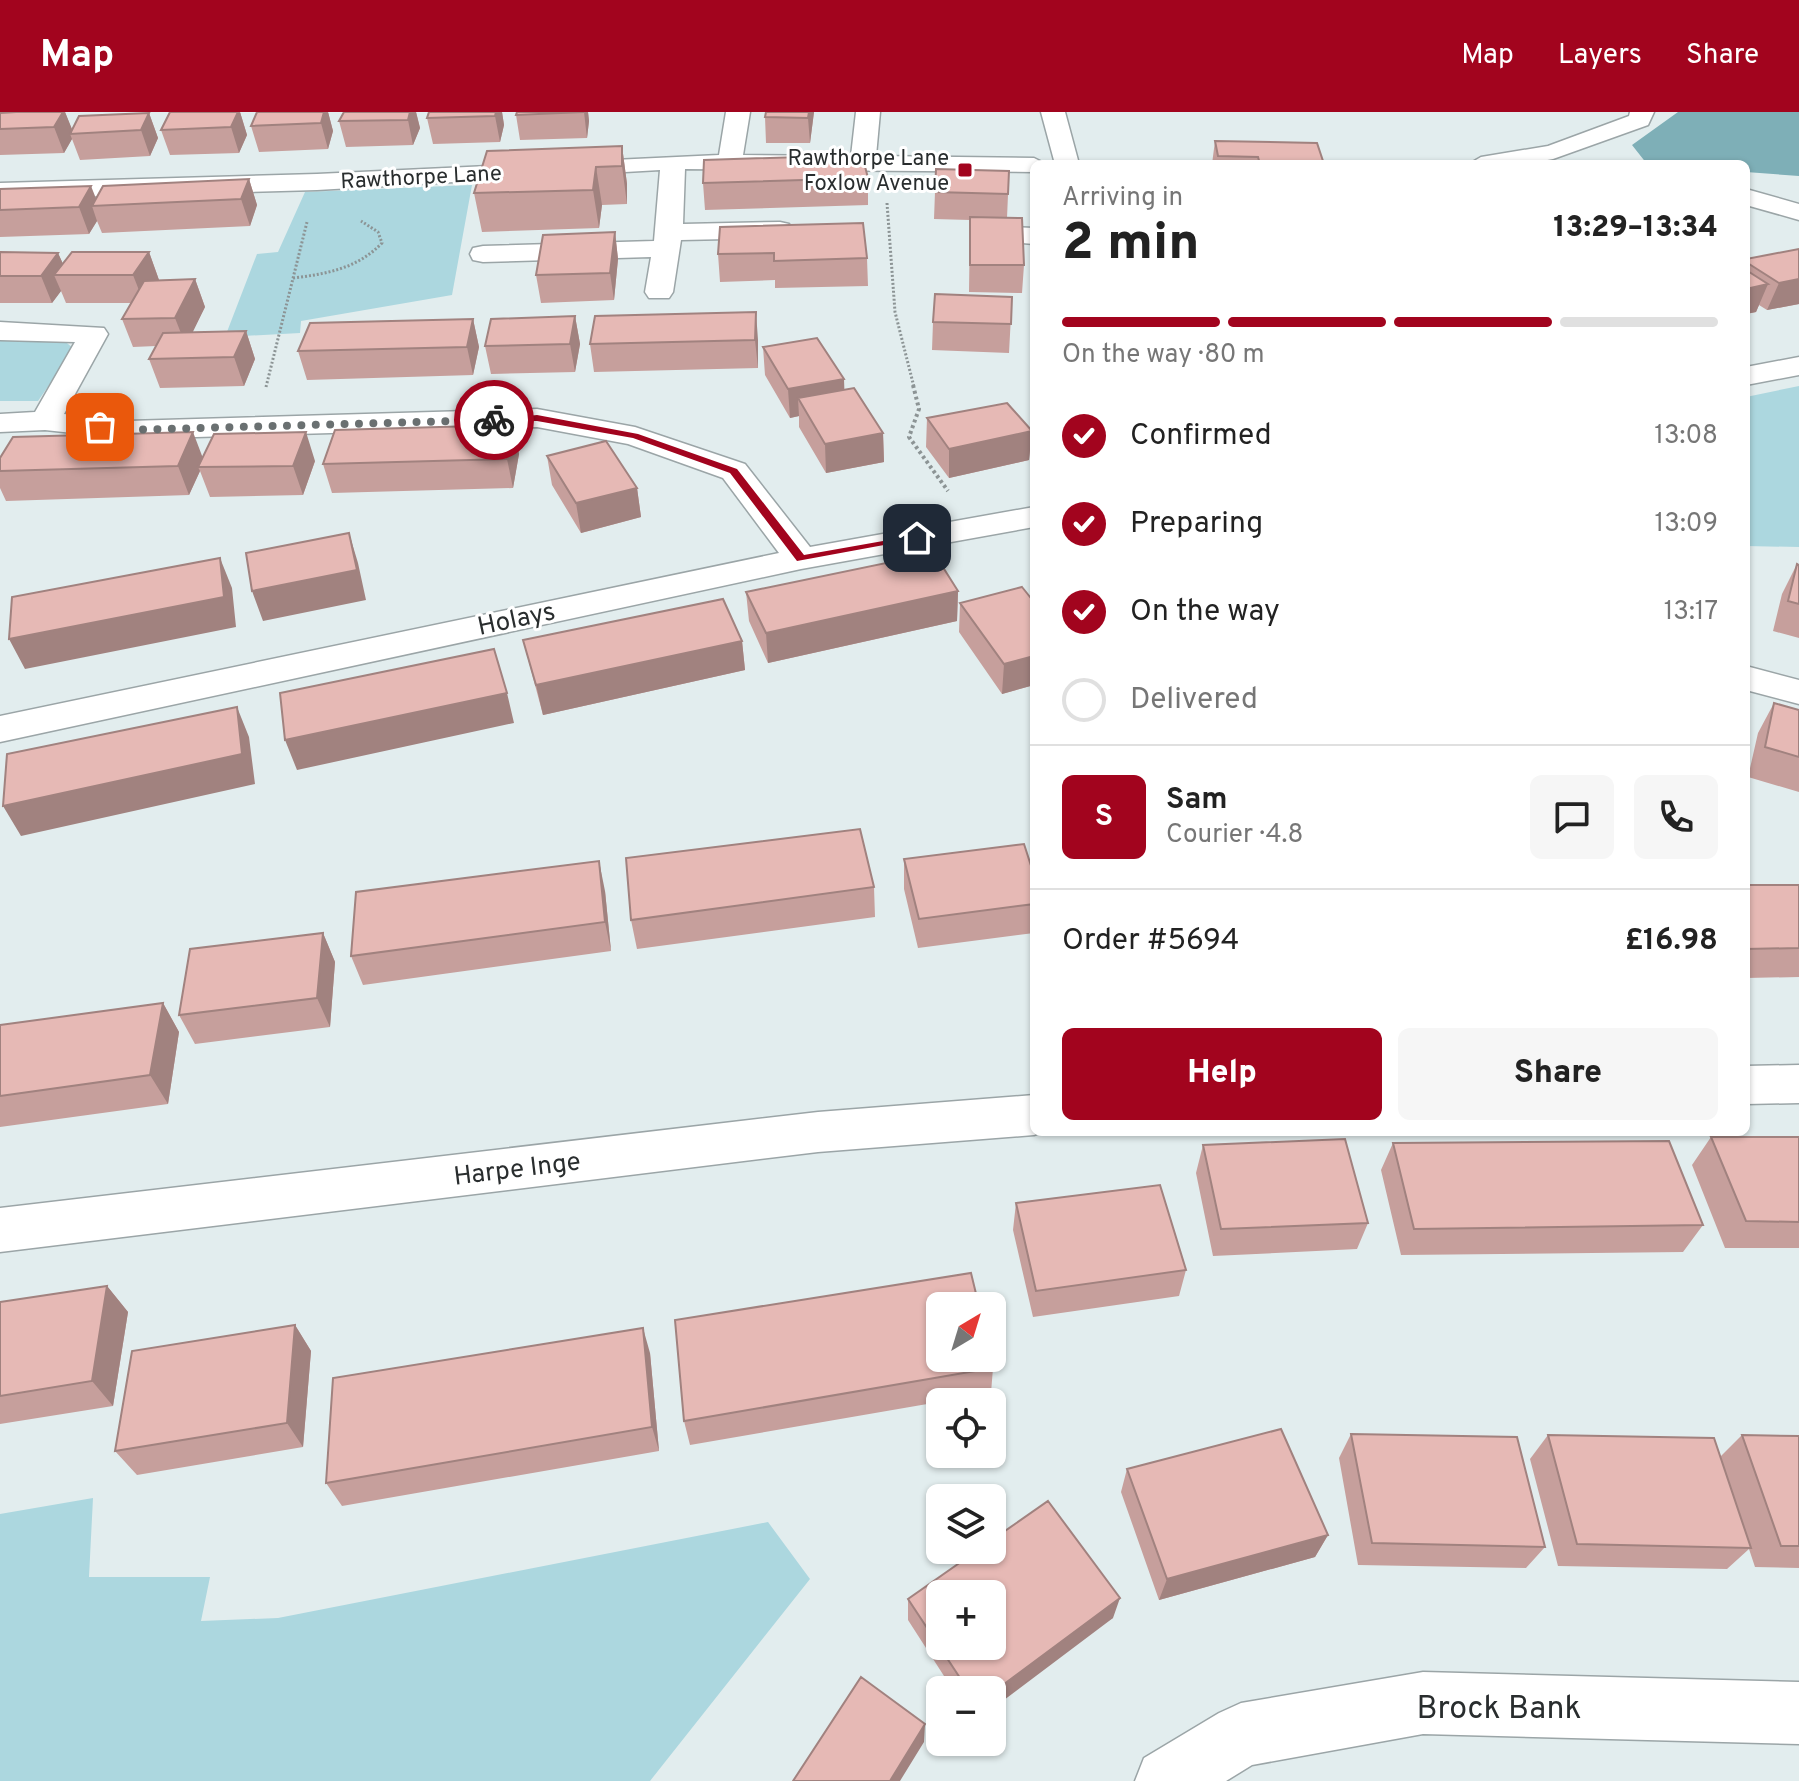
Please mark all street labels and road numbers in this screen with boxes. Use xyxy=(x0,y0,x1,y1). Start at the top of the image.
street label: Rawthorpe Lane xyxy=(340,161,502,196)
street label: Holays xyxy=(475,596,558,645)
street label: Harpe Inge xyxy=(452,1146,583,1195)
street label: Brock Bank xyxy=(1416,1690,1582,1730)

